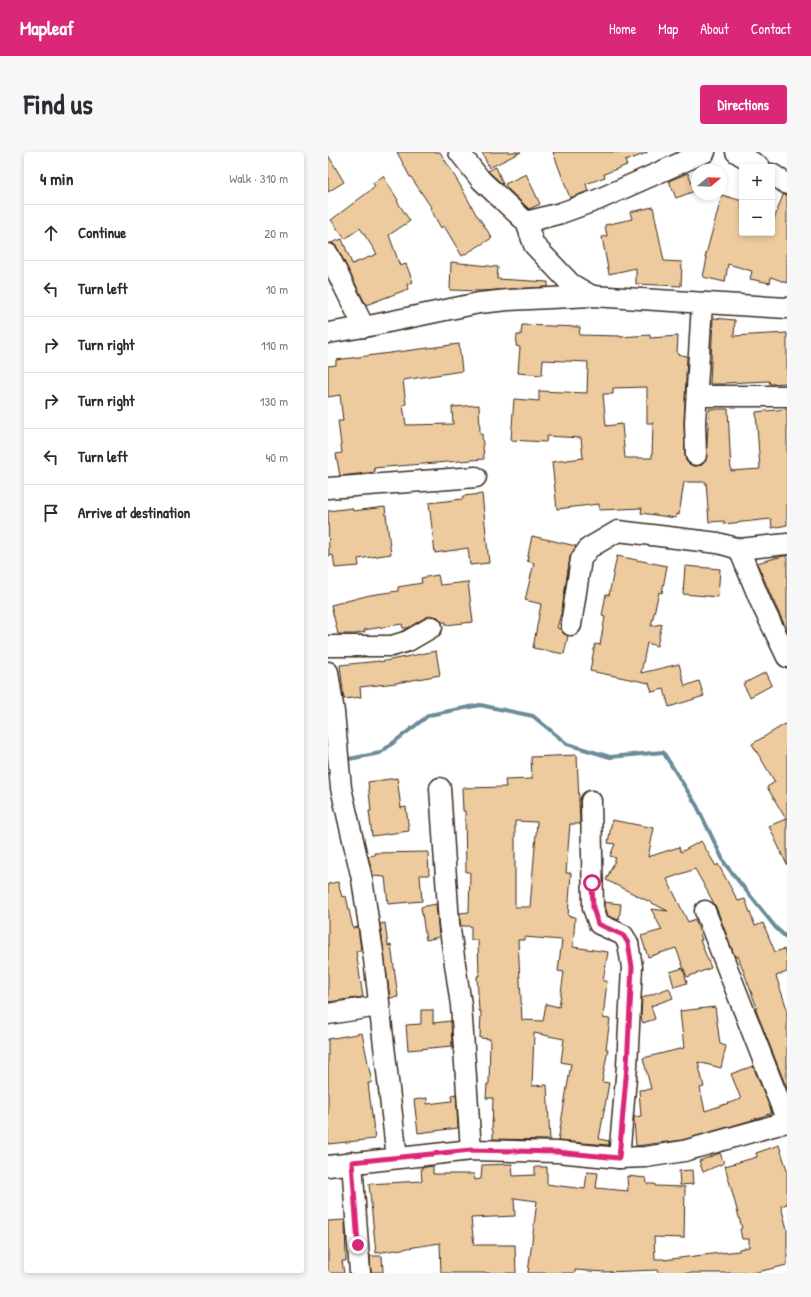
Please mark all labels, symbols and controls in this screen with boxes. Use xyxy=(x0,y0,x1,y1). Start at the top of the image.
text: Mapleaf xyxy=(20,15,74,41)
text: Home xyxy=(609,19,636,38)
text: Map xyxy=(658,19,678,38)
text: About xyxy=(700,19,729,38)
text: Contact xyxy=(751,19,791,38)
text: Find us xyxy=(24,85,93,123)
button: Directions xyxy=(700,85,787,124)
north arrow xyxy=(691,164,727,200)
map controls xyxy=(739,164,775,236)
button: + xyxy=(739,164,775,200)
text: 4 min xyxy=(40,167,73,190)
text: Walk · 310 m xyxy=(229,169,288,187)
button: − xyxy=(739,200,775,236)
icon: ahead xyxy=(40,222,62,244)
text: Continue xyxy=(78,222,126,243)
text: 20 m xyxy=(264,224,288,242)
icon: left xyxy=(40,278,62,300)
text: Turn left xyxy=(78,278,128,299)
text: 10 m xyxy=(266,280,288,298)
icon: right xyxy=(40,334,62,356)
text: Turn right xyxy=(78,334,134,355)
text: 110 m xyxy=(261,336,288,354)
icon: right xyxy=(40,390,62,412)
text: Turn right xyxy=(78,390,134,411)
text: 130 m xyxy=(260,392,288,410)
icon: left xyxy=(40,446,62,468)
text: Turn left xyxy=(78,446,128,467)
text: 40 m xyxy=(265,448,288,466)
icon: arrive xyxy=(40,502,62,524)
text: Arrive at destination xyxy=(78,502,190,523)
route start xyxy=(583,874,601,892)
route end xyxy=(349,1236,367,1254)

